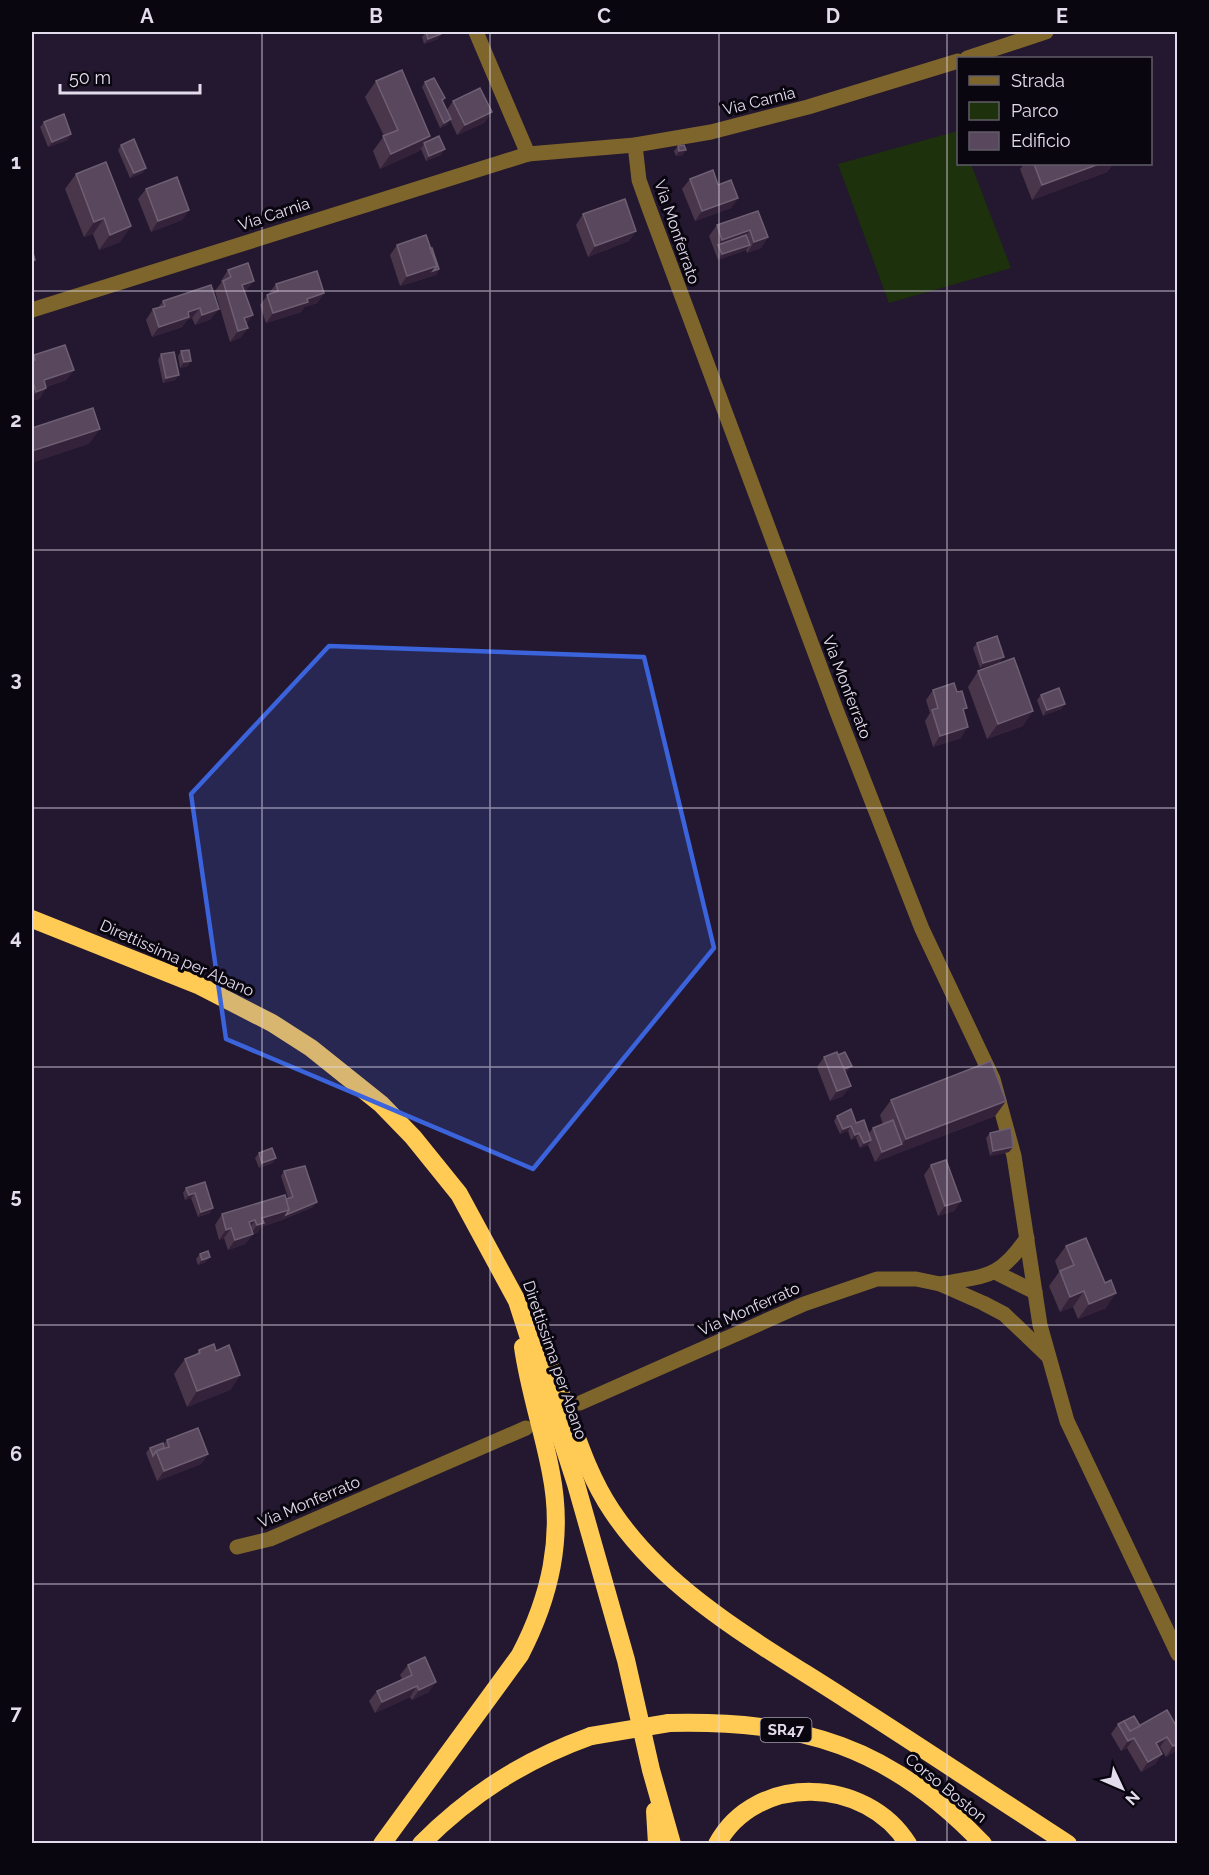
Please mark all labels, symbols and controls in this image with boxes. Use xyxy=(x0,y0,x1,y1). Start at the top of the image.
text: A xyxy=(140,4,154,28)
text: B xyxy=(369,4,383,28)
text: C xyxy=(597,4,611,28)
text: D xyxy=(826,4,840,28)
text: E xyxy=(1056,4,1068,28)
scale bar xyxy=(60,57,200,95)
legend xyxy=(957,57,1152,165)
text: 50 m xyxy=(69,67,111,88)
text: Strada xyxy=(1011,70,1065,91)
street label: Via Carnia xyxy=(721,83,797,119)
text: Parco xyxy=(1011,100,1059,121)
text: Edificio xyxy=(1011,130,1071,151)
text: 1 xyxy=(11,150,21,174)
street label: Via Monferrato xyxy=(650,177,704,287)
street label: Via Carnia xyxy=(236,194,312,234)
text: 2 xyxy=(10,408,22,432)
street label: Via Monferrato xyxy=(819,633,875,741)
text: 3 xyxy=(10,667,22,691)
street label: Direttissima per Abano xyxy=(97,915,257,1001)
text: 4 xyxy=(10,925,22,949)
text: 5 xyxy=(10,1184,22,1208)
street label: Direttissima per Abano xyxy=(519,1278,591,1442)
street label: Via Monferrato xyxy=(695,1278,803,1340)
text: 6 xyxy=(10,1442,22,1466)
street label: Via Monferrato xyxy=(255,1472,363,1532)
text: 7 xyxy=(10,1701,22,1725)
road number: SR47 xyxy=(760,1718,812,1742)
street label: Corso Boston xyxy=(901,1749,991,1827)
north arrow xyxy=(1092,1758,1152,1818)
text: N xyxy=(1121,1787,1144,1809)

